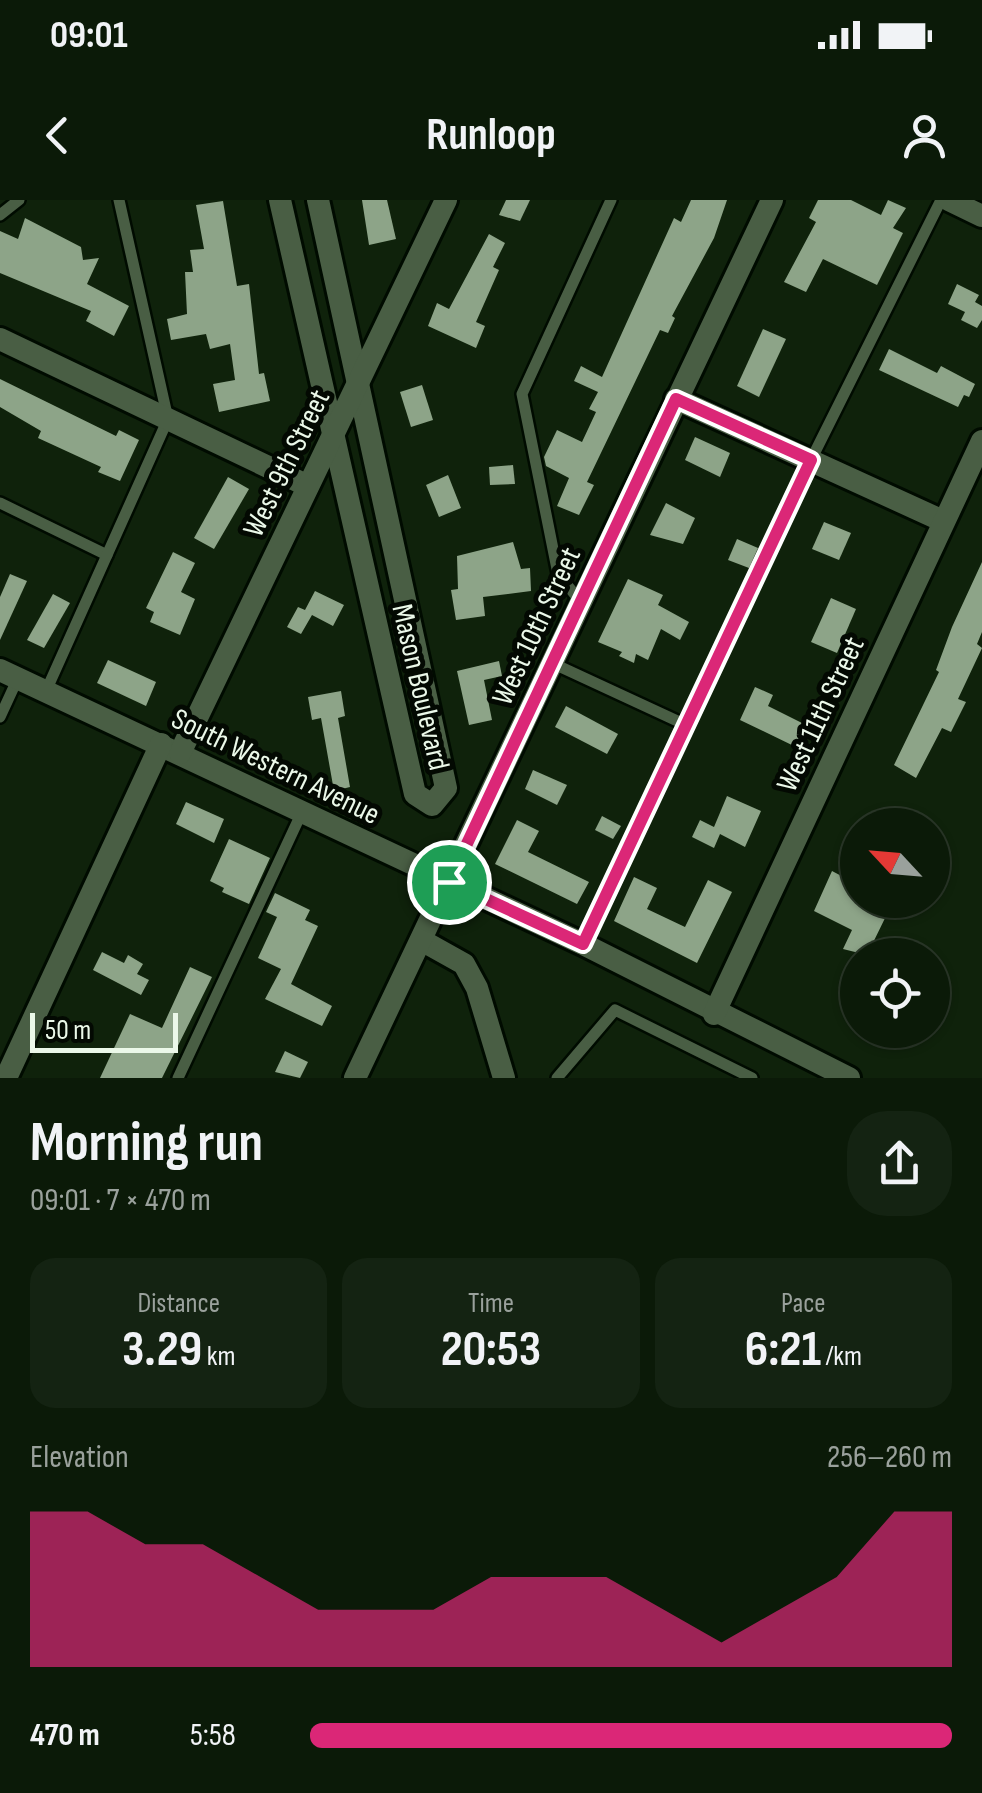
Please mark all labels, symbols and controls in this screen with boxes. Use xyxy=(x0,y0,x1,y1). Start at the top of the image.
text: 09:01 xyxy=(50,13,128,58)
icon: back xyxy=(30,108,85,163)
text: Runloop xyxy=(426,108,556,163)
icon: person xyxy=(897,108,952,163)
street label: West 9th Street xyxy=(236,384,338,543)
street label: West 10th Street xyxy=(485,542,589,711)
street label: Mason Boulevard xyxy=(383,601,457,774)
street label: West 11th Street xyxy=(769,631,872,798)
street label: South Western Avenue xyxy=(166,701,385,833)
north arrow xyxy=(840,808,950,918)
map controls xyxy=(840,808,950,1048)
pin xyxy=(407,840,492,925)
icon: arrive xyxy=(422,855,477,910)
button: locate xyxy=(840,938,950,1048)
scale bar xyxy=(30,1008,178,1053)
text: 50 m xyxy=(45,1014,91,1047)
text: Morning run xyxy=(30,1110,263,1177)
button: share xyxy=(847,1111,952,1216)
text: 09:01 · 7 × 470 m xyxy=(30,1181,211,1220)
text: Distance xyxy=(137,1287,220,1320)
text: Time xyxy=(468,1287,514,1320)
text: Pace xyxy=(781,1287,826,1320)
text: 3.29 xyxy=(122,1320,202,1380)
text: 20:53 xyxy=(441,1320,541,1380)
text: 6:21 xyxy=(745,1320,821,1380)
text: km xyxy=(202,1340,235,1373)
text: /km xyxy=(821,1340,862,1373)
text: Elevation xyxy=(30,1438,129,1477)
text: 256–260 m xyxy=(827,1438,952,1477)
text: 470 m xyxy=(30,1716,100,1755)
text: 5:58 xyxy=(190,1716,236,1755)

